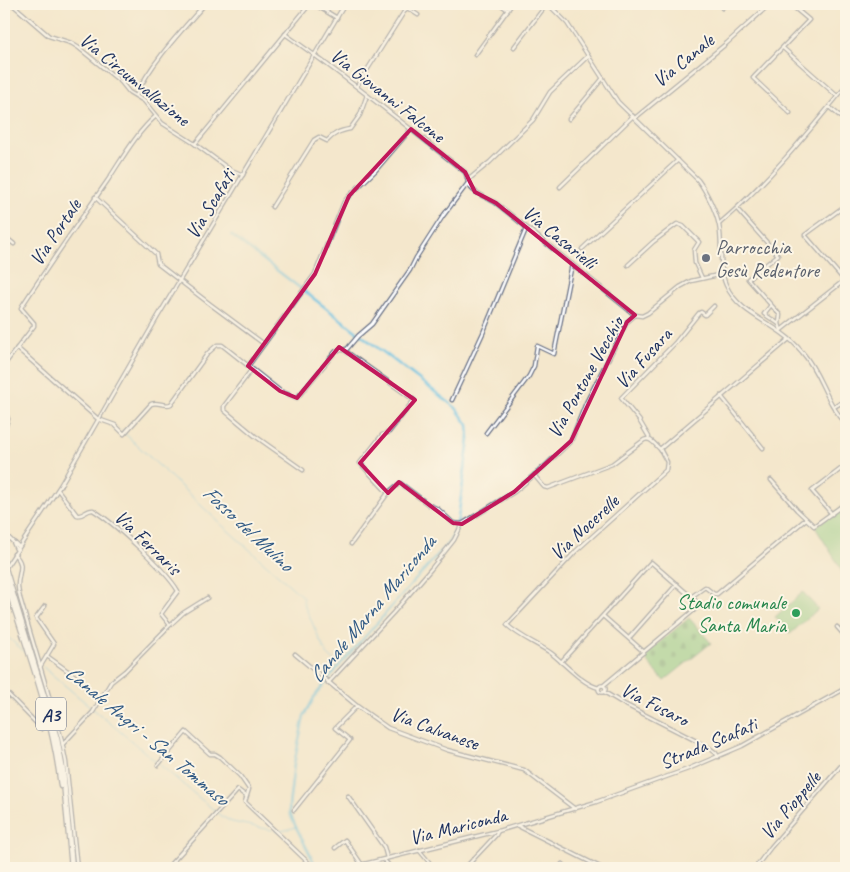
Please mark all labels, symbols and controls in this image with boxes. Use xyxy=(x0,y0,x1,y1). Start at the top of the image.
street label: Via Circumvallazione xyxy=(74,27,196,133)
street label: Via Canale xyxy=(648,27,720,93)
street label: Via Giovanni Falcone xyxy=(325,43,451,149)
street label: Via Scafati xyxy=(180,163,242,243)
street label: Via Portale xyxy=(24,193,88,270)
street label: Via Casarielli xyxy=(518,200,603,276)
place label: Parrocchia Gesù Redentore xyxy=(716,235,821,283)
marker: Parrocchia Gesù Redentore xyxy=(700,252,712,264)
street label: Via Pontone Vecchio xyxy=(542,310,630,442)
street label: Via Fusara xyxy=(609,321,679,394)
water label: Fosso del Mulino xyxy=(197,480,300,578)
street label: Via Nocerelle xyxy=(545,488,625,566)
street label: Via Ferraris xyxy=(109,504,188,582)
water label: Canale Marna Mariconda xyxy=(303,528,443,688)
place label: Stadio comunale Santa Maria xyxy=(677,590,788,638)
marker: Stadio comunale Santa Maria xyxy=(790,607,802,619)
water label: Canale Angri - San Tommaso xyxy=(60,659,236,813)
street label: Via Fusaro xyxy=(617,677,694,733)
road number: A3 xyxy=(36,698,66,731)
street label: Via Calvanese xyxy=(387,701,484,756)
street label: Strada Scafati xyxy=(656,711,763,775)
street label: Via Pioppelle xyxy=(755,765,827,845)
street label: Via Mariconda xyxy=(407,802,511,851)

